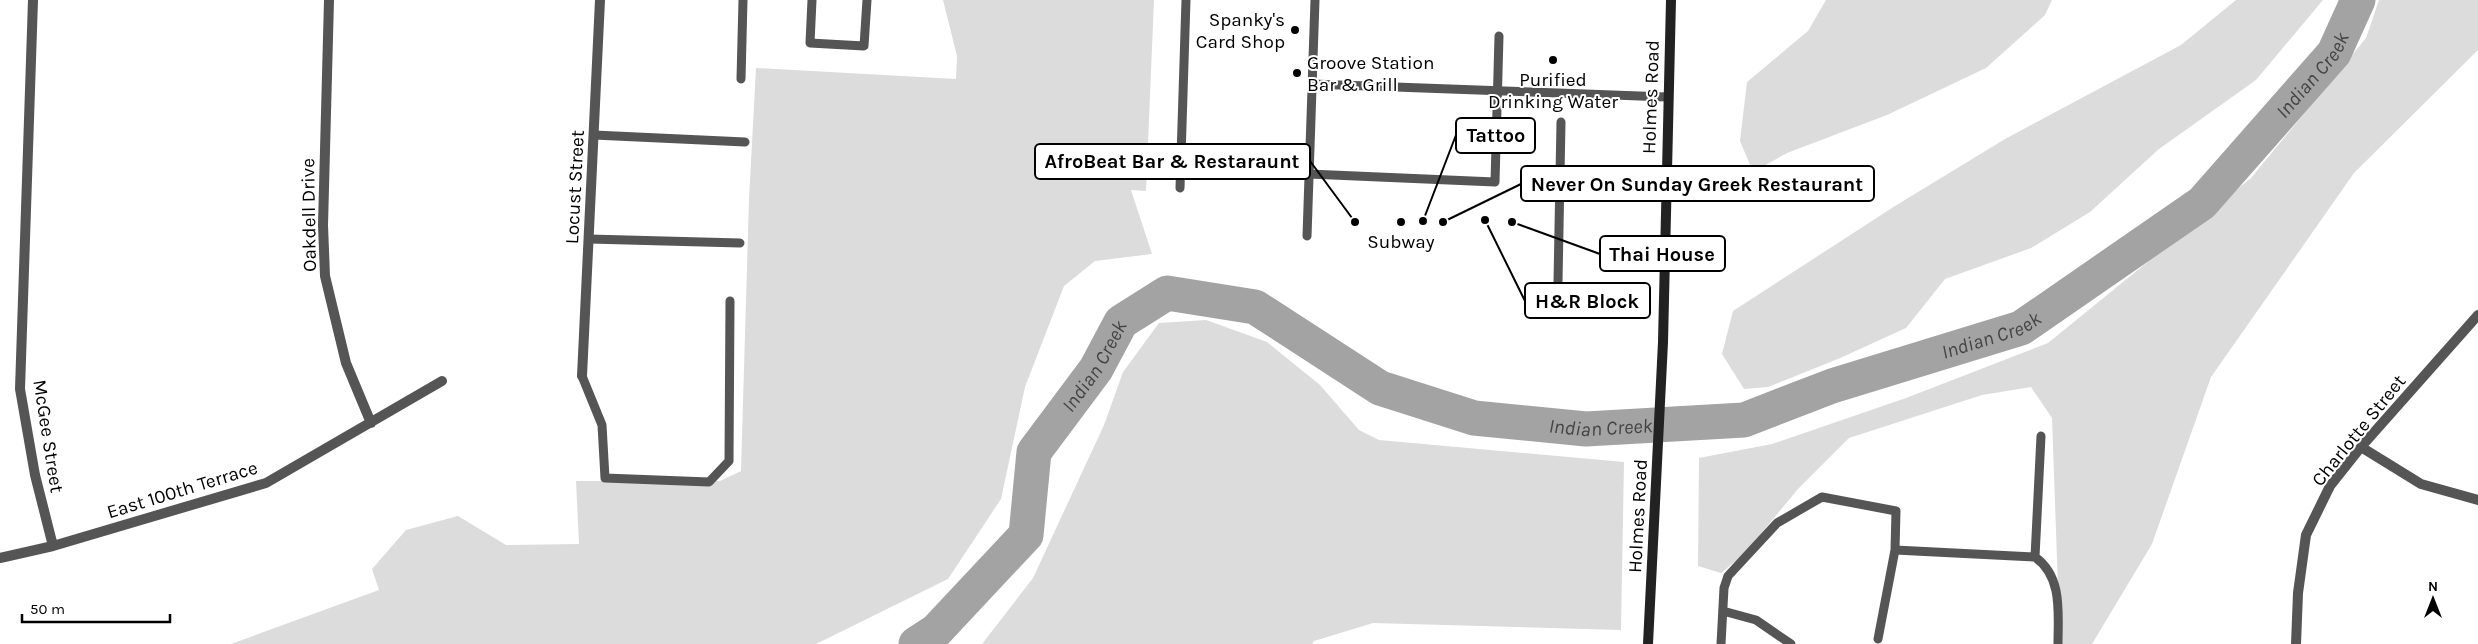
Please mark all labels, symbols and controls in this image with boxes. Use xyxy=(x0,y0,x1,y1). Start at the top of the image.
place label: Spanky's Card Shop xyxy=(1196,9,1285,53)
marker: Spanky's Card Shop xyxy=(1289,24,1301,36)
water label: Indian Creek xyxy=(2271,28,2354,123)
street label: Holmes Road xyxy=(1638,40,1664,154)
place label: Groove Station Bar & Grill xyxy=(1307,52,1434,96)
marker: Purified Drinking Water xyxy=(1547,54,1559,66)
marker: Groove Station Bar & Grill xyxy=(1291,67,1303,79)
place label: Purified Drinking Water xyxy=(1488,69,1618,113)
callout: Tattoo xyxy=(1456,118,1535,153)
text: Tattoo xyxy=(1467,124,1525,147)
street label: Locust Street xyxy=(561,129,589,245)
callout: AfroBeat Bar & Restaraunt xyxy=(1035,144,1310,179)
text: AfroBeat Bar & Restaraunt xyxy=(1045,150,1300,173)
street label: Oakdell Drive xyxy=(297,158,321,272)
callout: Never On Sunday Greek Restaurant xyxy=(1521,166,1874,201)
text: Never On Sunday Greek Restaurant xyxy=(1531,173,1863,196)
marker: Subway xyxy=(1395,216,1407,228)
place label: Subway xyxy=(1367,231,1435,253)
callout: Thai House xyxy=(1600,236,1725,271)
text: Thai House xyxy=(1609,243,1715,266)
callout: H&R Block xyxy=(1525,283,1650,318)
text: H&R Block xyxy=(1535,290,1639,313)
water label: Indian Creek xyxy=(1939,306,2046,364)
water label: Indian Creek xyxy=(1057,316,1132,417)
street label: Charlotte Street xyxy=(2307,371,2410,491)
street label: McGee Street xyxy=(28,378,68,494)
water label: Indian Creek xyxy=(1548,414,1654,441)
street label: East 100th Terrace xyxy=(104,457,260,523)
street label: Holmes Road xyxy=(1624,458,1652,574)
north arrow xyxy=(2408,574,2458,624)
text: N xyxy=(2428,578,2438,595)
scale bar xyxy=(22,592,170,624)
text: 50 m xyxy=(30,600,65,618)

